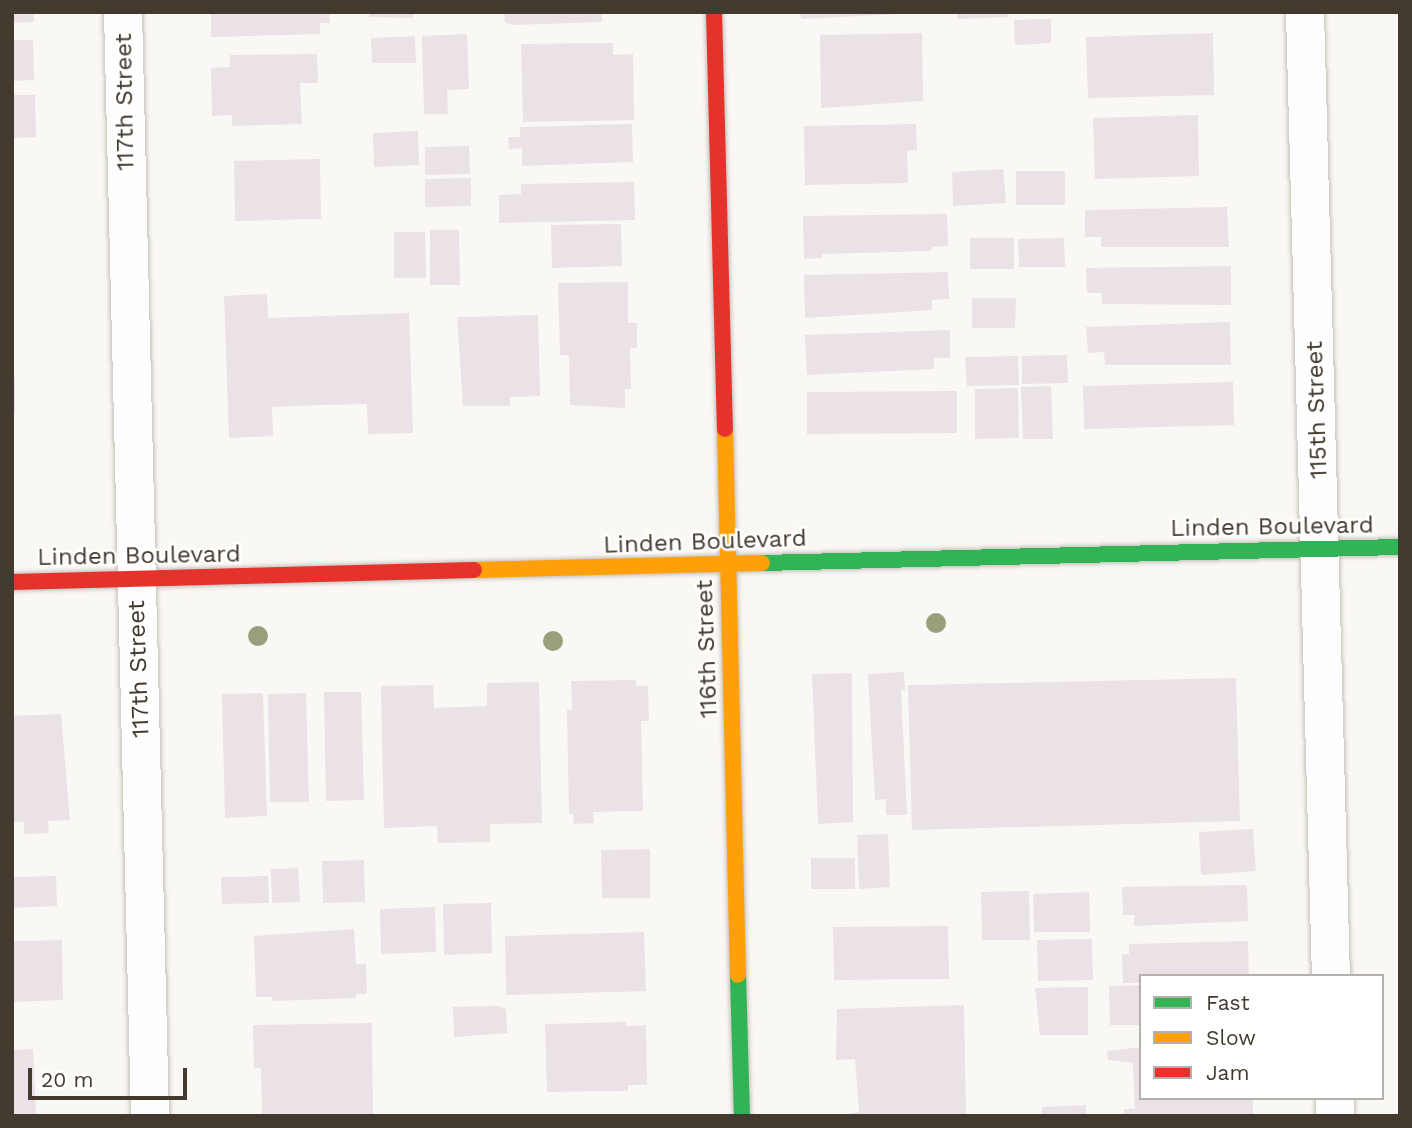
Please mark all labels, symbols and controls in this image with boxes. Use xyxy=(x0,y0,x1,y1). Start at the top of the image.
street label: 117th Street xyxy=(109,33,141,171)
street label: 115th Street xyxy=(1300,341,1334,479)
street label: Linden Boulevard xyxy=(1170,511,1374,543)
street label: Linden Boulevard xyxy=(603,524,807,560)
street label: Linden Boulevard xyxy=(37,540,241,572)
street label: 116th Street xyxy=(690,579,724,719)
street label: 117th Street xyxy=(122,600,156,738)
legend xyxy=(1139,974,1384,1100)
text: Fast xyxy=(1206,990,1250,1015)
text: Slow xyxy=(1206,1025,1256,1050)
scale bar xyxy=(32,1054,191,1098)
text: Jam xyxy=(1206,1060,1249,1085)
text: 20 m xyxy=(41,1067,93,1092)

